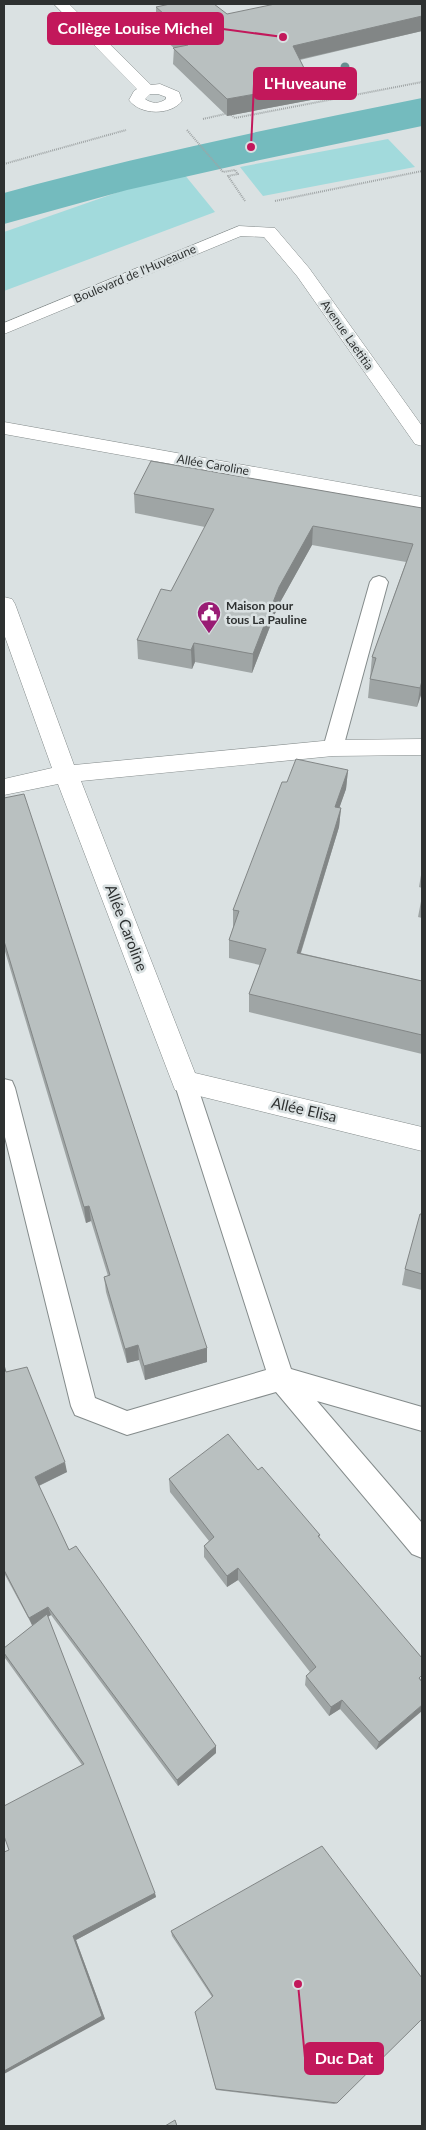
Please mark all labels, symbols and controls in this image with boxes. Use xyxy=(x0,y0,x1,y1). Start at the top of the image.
callout: Collège Louise Michel xyxy=(48,13,223,44)
text: Collège Louise Michel xyxy=(58,18,212,37)
callout: L'Huveaune xyxy=(254,68,356,99)
text: L'Huveaune xyxy=(264,73,347,92)
street label: Boulevard de l'Huveaune xyxy=(71,241,198,306)
street label: Avenue Laetitia xyxy=(318,297,377,373)
street label: Allée Caroline xyxy=(176,451,250,478)
place label: Maison pour tous La Pauline xyxy=(226,598,307,627)
public building icon: Maison pour tous La Pauline xyxy=(196,600,222,634)
street label: Allée Caroline xyxy=(102,882,152,974)
street label: Allée Elisa xyxy=(270,1093,339,1125)
callout: Duc Dat xyxy=(305,2043,383,2074)
text: Duc Dat xyxy=(315,2048,373,2067)

